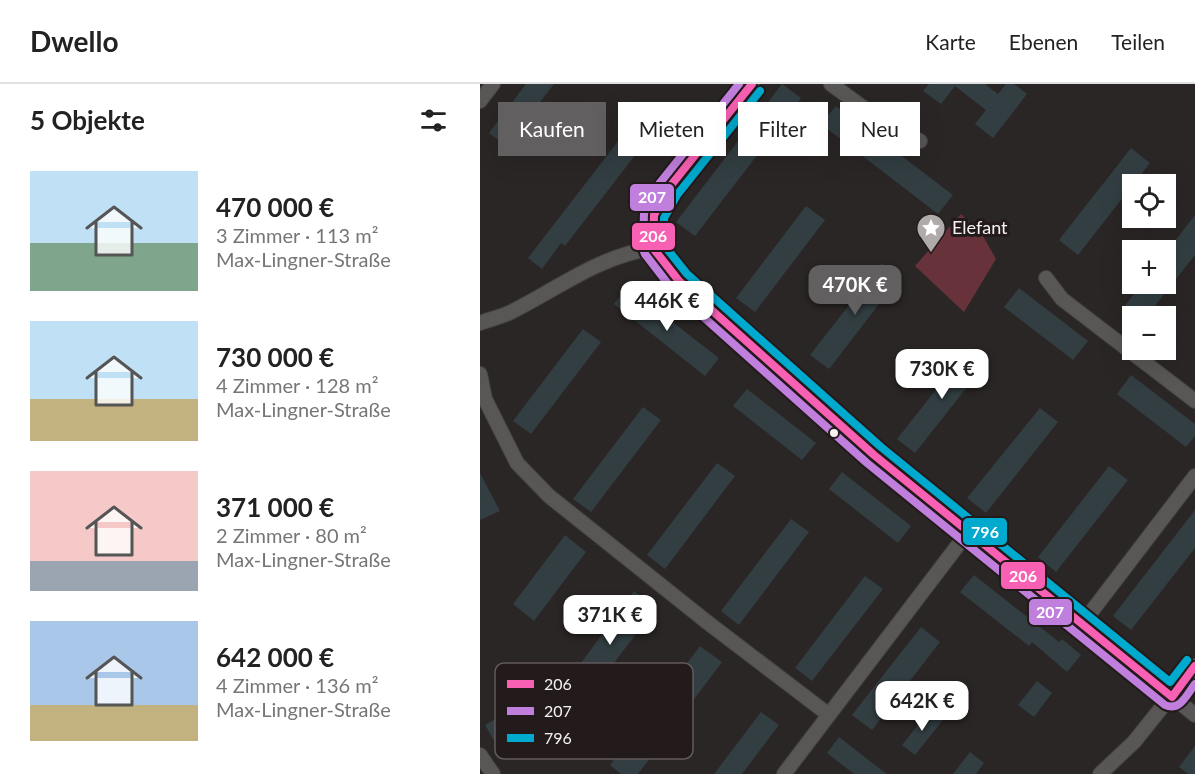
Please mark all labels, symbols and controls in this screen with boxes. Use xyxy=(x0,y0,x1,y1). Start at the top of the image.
text: Dwello xyxy=(30,24,118,58)
text: Karte xyxy=(925,29,976,54)
text: Ebenen xyxy=(1009,29,1078,54)
text: Teilen xyxy=(1111,29,1165,54)
chip: Kaufen xyxy=(498,102,606,156)
chip: Mieten xyxy=(618,102,726,156)
chip: Filter xyxy=(738,102,828,156)
chip: Neu xyxy=(840,102,920,156)
text: 5 Objekte xyxy=(30,104,145,136)
icon: filters xyxy=(417,104,450,137)
map controls xyxy=(1122,174,1176,360)
button: locate xyxy=(1122,174,1176,228)
line badge: 207 xyxy=(629,183,675,212)
text: 207 xyxy=(638,187,666,206)
text: 470 000 € xyxy=(216,191,334,223)
icon: home xyxy=(78,195,150,267)
place icon: Elefant xyxy=(915,212,947,254)
place label: Elefant xyxy=(952,216,1008,238)
line badge: 206 xyxy=(631,222,676,251)
text: 3 Zimmer · 113 m² xyxy=(216,223,378,247)
text: 206 xyxy=(639,226,667,245)
button: + xyxy=(1122,240,1176,294)
text: Max-Lingner-Straße xyxy=(216,247,391,271)
pin: 470K € xyxy=(806,265,904,316)
text: 470K € xyxy=(823,272,887,296)
pin: 446K € xyxy=(618,281,716,332)
text: 446K € xyxy=(635,288,699,312)
button: − xyxy=(1122,306,1176,360)
text: 730 000 € xyxy=(216,341,334,373)
icon: home xyxy=(78,345,150,417)
pin: 730K € xyxy=(893,349,991,400)
text: 730K € xyxy=(910,356,974,380)
text: 4 Zimmer · 128 m² xyxy=(216,373,378,397)
text: Max-Lingner-Straße xyxy=(216,397,391,421)
unlabelled marker xyxy=(828,427,840,439)
text: 371 000 € xyxy=(216,491,334,523)
icon: home xyxy=(78,495,150,567)
line badge: 796 xyxy=(962,517,1008,546)
text: 796 xyxy=(971,522,999,541)
text: 2 Zimmer · 80 m² xyxy=(216,523,367,547)
text: Max-Lingner-Straße xyxy=(216,547,391,571)
line badge: 206 xyxy=(1000,561,1046,590)
text: 206 xyxy=(1009,566,1037,585)
pin: 371K € xyxy=(561,595,659,646)
line badge: 207 xyxy=(1028,598,1073,626)
text: 371K € xyxy=(578,602,642,626)
text: 207 xyxy=(1036,602,1064,621)
text: 642 000 € xyxy=(216,641,334,673)
icon: home xyxy=(78,645,150,717)
legend xyxy=(495,663,693,759)
text: 4 Zimmer · 136 m² xyxy=(216,673,378,697)
text: 206 xyxy=(544,674,572,693)
pin: 642K € xyxy=(873,681,971,732)
text: 642K € xyxy=(890,688,954,712)
text: Max-Lingner-Straße xyxy=(216,697,391,721)
text: 207 xyxy=(544,701,572,720)
text: 796 xyxy=(544,728,572,747)

